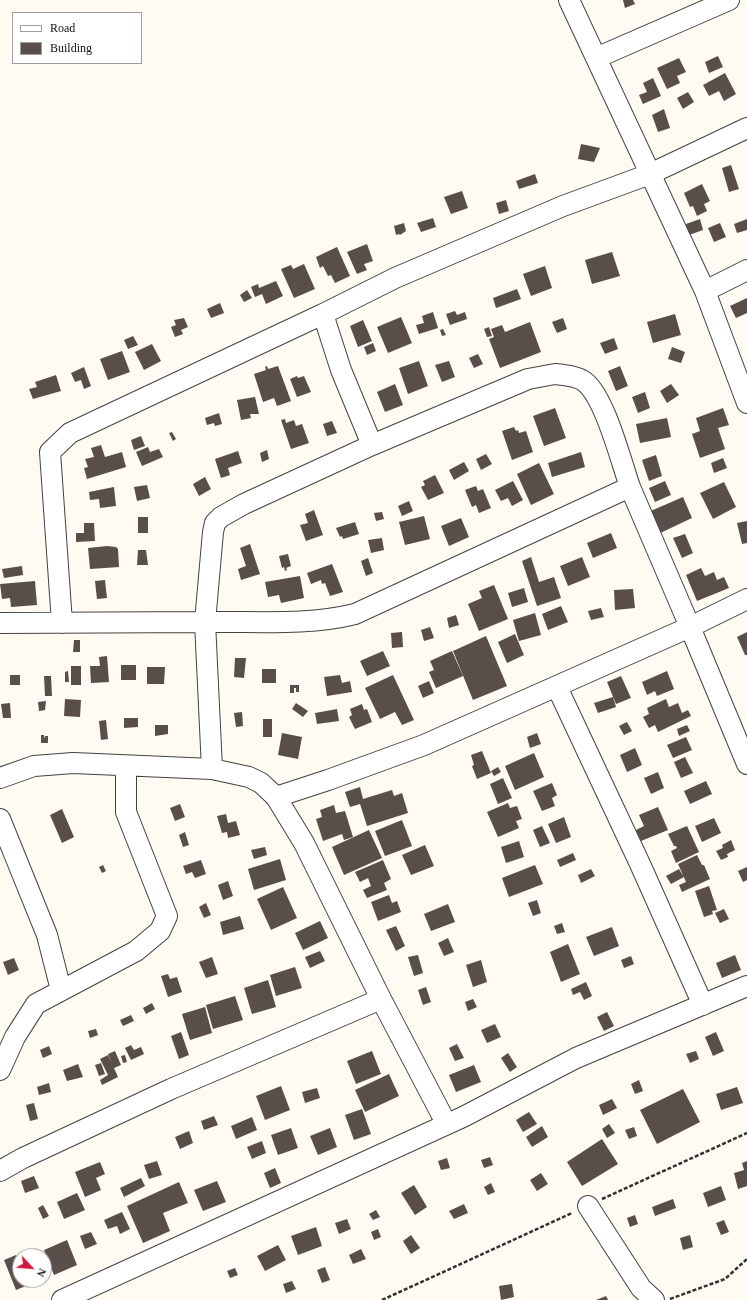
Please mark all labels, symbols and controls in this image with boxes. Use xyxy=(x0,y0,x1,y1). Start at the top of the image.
legend xyxy=(12,12,142,64)
text: Road xyxy=(50,21,75,35)
text: Building xyxy=(50,41,92,55)
north arrow xyxy=(12,1248,52,1288)
text: N xyxy=(35,1267,49,1279)

